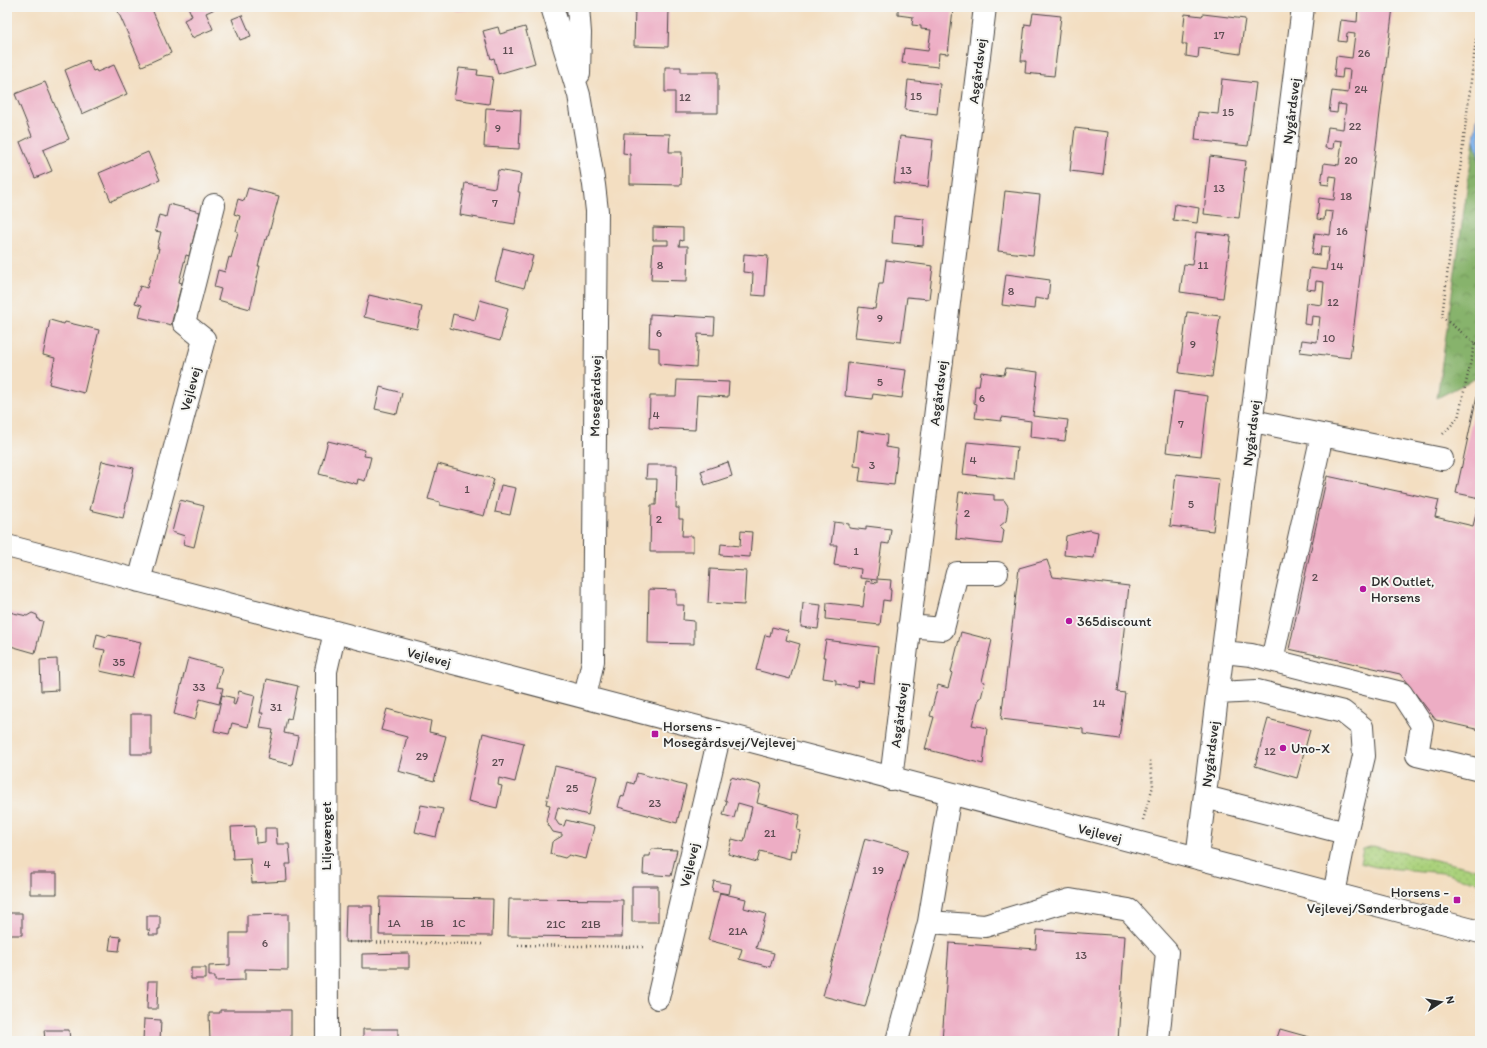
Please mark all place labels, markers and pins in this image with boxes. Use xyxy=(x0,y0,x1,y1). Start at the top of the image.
place label: DK Outlet, Horsens xyxy=(1371,573,1435,606)
marker: DK Outlet, Horsens xyxy=(1358,584,1368,594)
place label: 365discount xyxy=(1077,613,1152,630)
marker: 365discount xyxy=(1064,616,1074,626)
place label: Horsens - Mosegårdsvej/Vejlevej xyxy=(663,718,796,751)
marker: Horsens - Mosegårdsvej/Vejlevej xyxy=(650,729,660,739)
place label: Uno-X xyxy=(1291,740,1330,757)
marker: Uno-X xyxy=(1278,743,1288,753)
place label: Horsens - Vejlevej/Sønderbrogade xyxy=(1307,884,1449,917)
marker: Horsens - Vejlevej/Sønderbrogade xyxy=(1452,895,1462,905)

